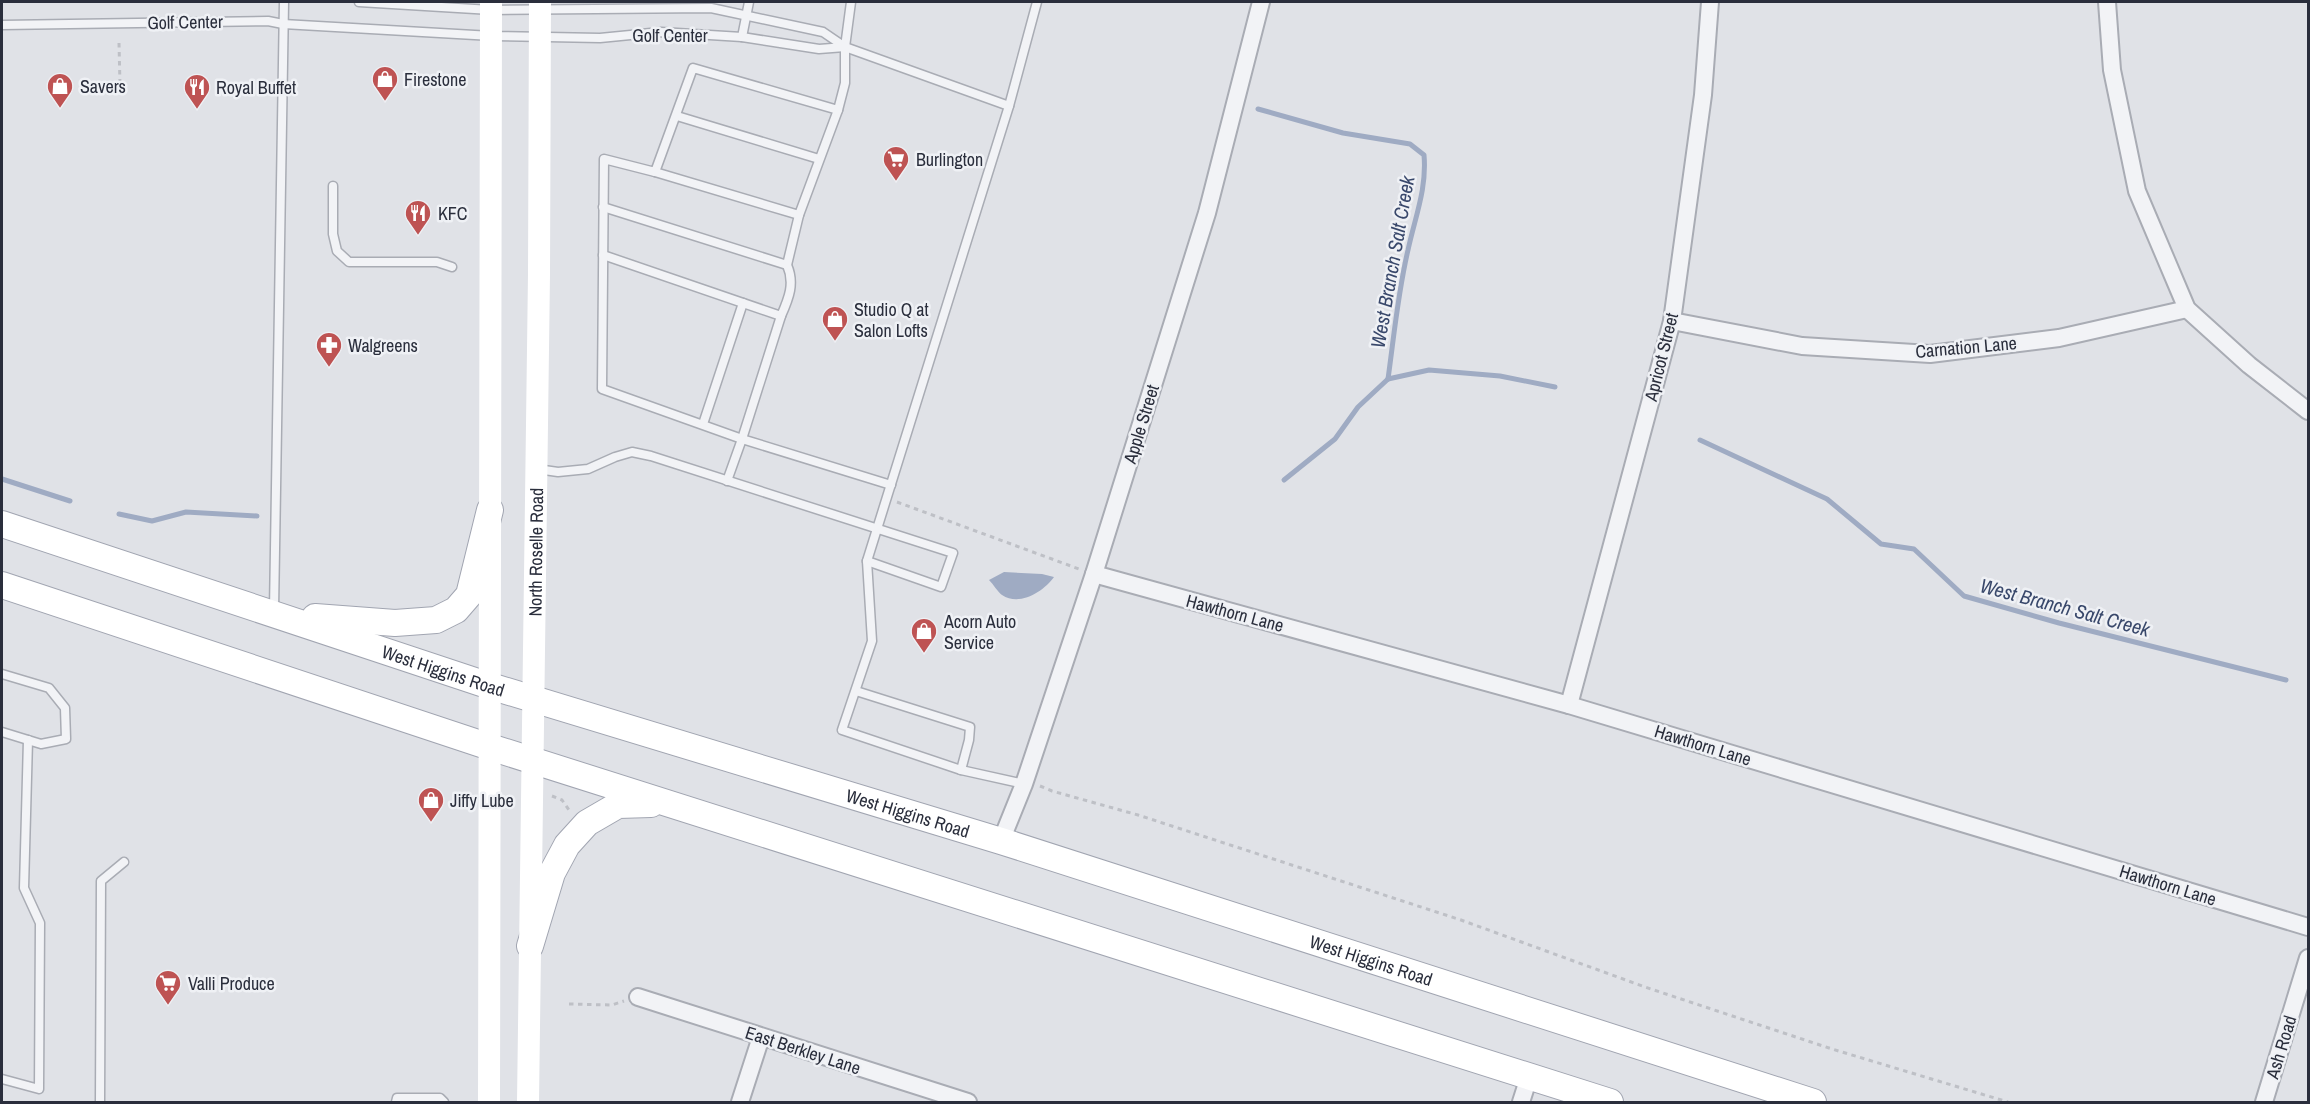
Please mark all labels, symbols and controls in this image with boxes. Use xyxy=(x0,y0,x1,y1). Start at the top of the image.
street label: Golf Center xyxy=(147,9,223,35)
street label: Golf Center xyxy=(632,23,708,48)
shop icon: Firestone xyxy=(370,64,400,102)
place label: Firestone xyxy=(404,67,466,92)
shop icon: Savers xyxy=(45,71,75,109)
restaurant icon: Royal Buffet xyxy=(182,72,212,110)
place label: Savers xyxy=(80,74,126,99)
place label: Royal Buffet xyxy=(216,75,296,100)
supermarket icon: Burlington xyxy=(881,144,911,182)
place label: Burlington xyxy=(916,147,983,172)
water label: West Branch Salt Creek xyxy=(1364,173,1421,350)
restaurant icon: KFC xyxy=(403,198,433,236)
place label: KFC xyxy=(438,201,468,226)
place label: Studio Q at Salon Lofts xyxy=(854,297,929,343)
shop icon: Studio Q at Salon Lofts xyxy=(820,304,850,342)
street label: Apricot Street xyxy=(1638,310,1684,405)
pharmacy icon: Walgreens xyxy=(314,330,344,368)
street label: Carnation Lane xyxy=(1914,330,2018,364)
place label: Walgreens xyxy=(348,333,418,358)
street label: Apple Street xyxy=(1117,382,1165,467)
street label: North Roselle Road xyxy=(522,487,549,617)
water label: West Branch Salt Creek xyxy=(1977,571,2154,643)
street label: Hawthorn Lane xyxy=(1183,588,1287,638)
place label: Acorn Auto Service xyxy=(943,609,1016,655)
shop icon: Acorn Auto Service xyxy=(909,616,939,654)
street label: West Higgins Road xyxy=(379,638,508,702)
street label: Hawthorn Lane xyxy=(1651,718,1755,772)
street label: West Higgins Road xyxy=(843,782,973,843)
shop icon: Jiffy Lube xyxy=(416,785,446,823)
place label: Jiffy Lube xyxy=(450,788,514,813)
street label: Hawthorn Lane xyxy=(2116,858,2220,912)
street label: West Higgins Road xyxy=(1306,929,1436,991)
supermarket icon: Valli Produce xyxy=(153,968,183,1006)
place label: Valli Produce xyxy=(188,971,275,996)
street label: Ash Road xyxy=(2259,1012,2302,1083)
street label: East Berkley Lane xyxy=(742,1020,864,1080)

